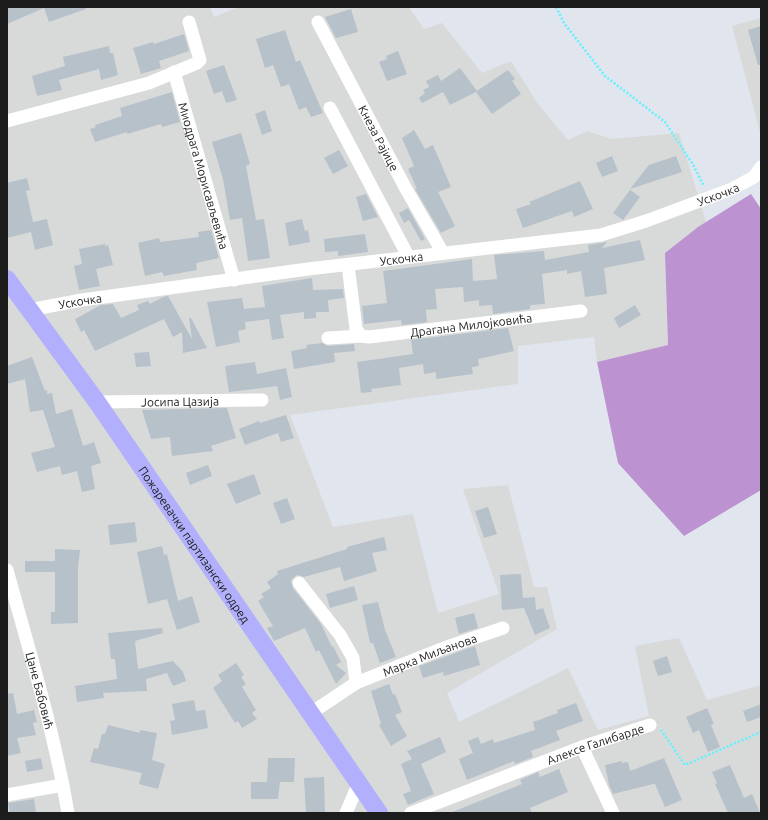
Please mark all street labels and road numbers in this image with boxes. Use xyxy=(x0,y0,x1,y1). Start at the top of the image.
street label: Миодрага Морисављевића xyxy=(177,101,231,251)
street label: Кнеза Рајице xyxy=(356,103,402,173)
street label: Ускочка xyxy=(695,180,741,208)
street label: Ускочка xyxy=(379,249,424,267)
street label: Ускочка xyxy=(57,291,103,311)
street label: Драгана Милојковића xyxy=(409,311,533,338)
street label: Јосипа Цазија xyxy=(141,394,219,408)
street label: Пожаревачки партизански одред xyxy=(136,464,253,625)
street label: Марка Миљанова xyxy=(381,631,478,678)
street label: Цане Бабовић xyxy=(24,650,57,730)
street label: Алексе Галибарде xyxy=(545,721,646,766)

